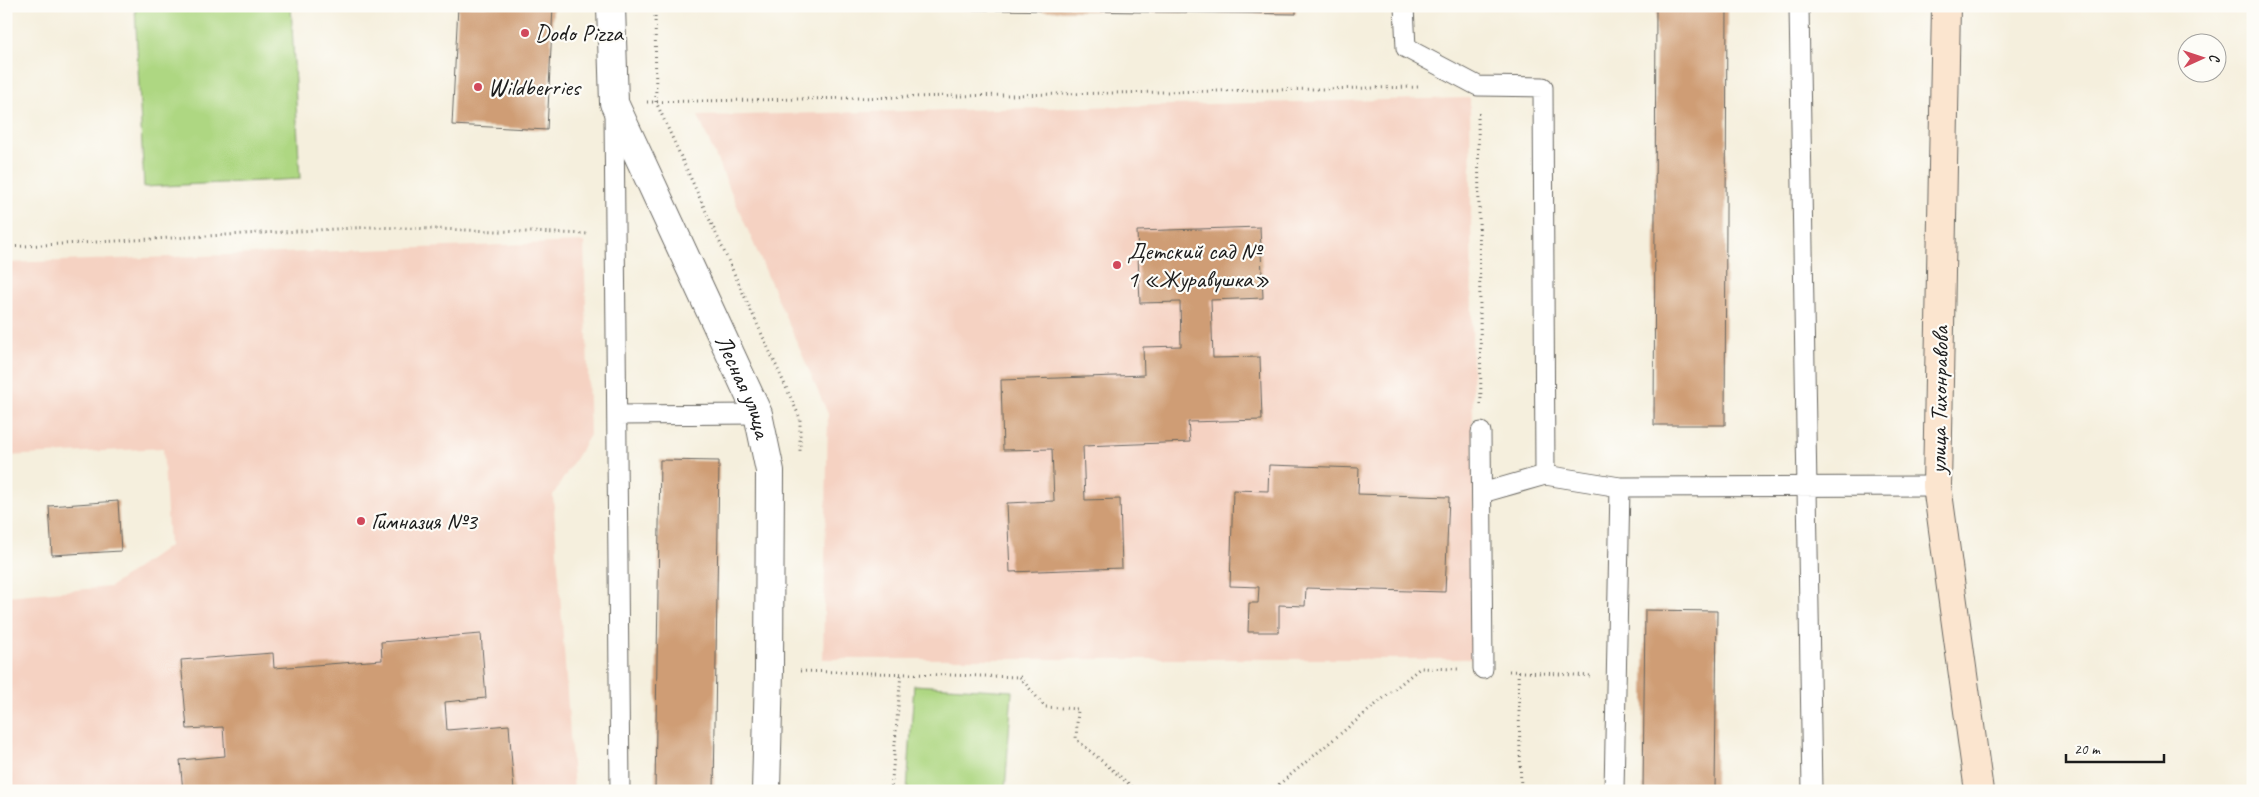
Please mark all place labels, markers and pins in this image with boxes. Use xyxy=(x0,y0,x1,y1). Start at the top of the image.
place label: Dodo Pizza xyxy=(535,18,624,48)
marker: Dodo Pizza xyxy=(519,27,531,39)
place label: Wildberries xyxy=(488,72,582,102)
marker: Wildberries xyxy=(472,81,484,93)
place label: Детский сад № 1 «Журавушка» xyxy=(1127,236,1270,294)
marker: Детский сад № 1 «Журавушка» xyxy=(1111,259,1123,271)
place label: Гимназия №3 xyxy=(371,506,479,536)
marker: Гимназия №3 xyxy=(355,515,367,527)

